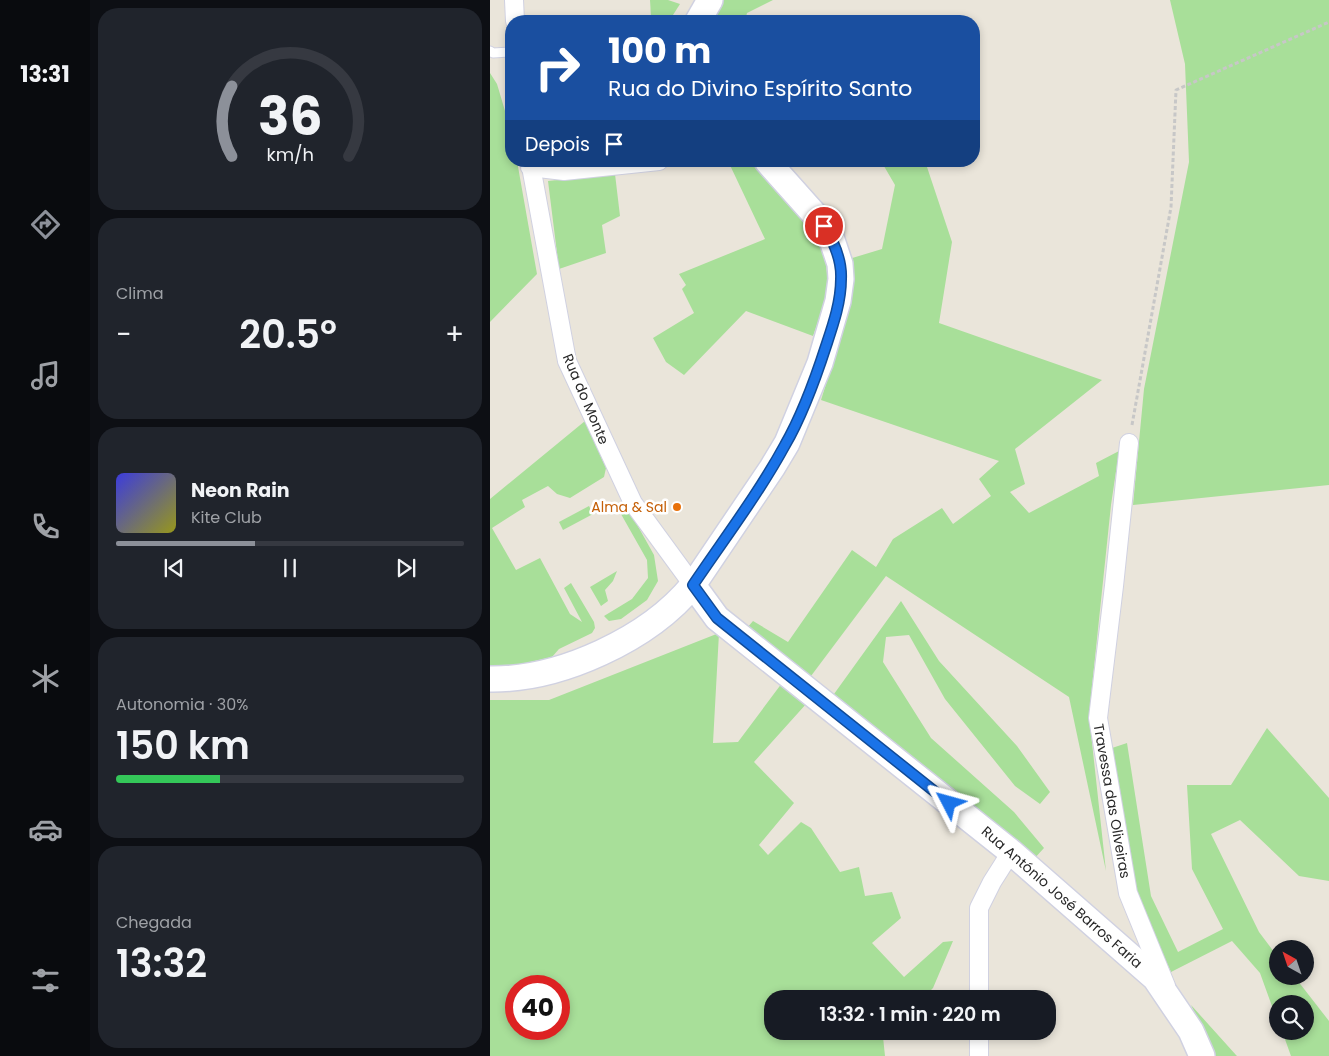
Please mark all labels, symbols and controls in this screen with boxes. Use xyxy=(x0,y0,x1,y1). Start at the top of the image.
text: 100 m xyxy=(608,26,711,75)
icon: right xyxy=(525,35,590,100)
text: 13:31 xyxy=(20,59,70,90)
text: Rua do Divino Espírito Santo xyxy=(608,73,912,104)
text: 36 xyxy=(258,80,322,153)
icon: arrive xyxy=(600,130,628,158)
text: Depois xyxy=(525,131,590,158)
text: km/h xyxy=(266,142,314,167)
pin xyxy=(803,205,845,247)
icon: directions xyxy=(28,207,63,242)
icon: arrive xyxy=(810,212,838,240)
text: Clima xyxy=(116,282,164,305)
text: 20.5° xyxy=(239,308,337,361)
text: − xyxy=(116,315,131,354)
text: + xyxy=(445,315,464,354)
street label: Rua do Monte xyxy=(558,351,614,448)
icon: music xyxy=(28,358,63,393)
text: Neon Rain xyxy=(191,477,290,504)
place label: Alma & Sal xyxy=(591,497,667,517)
marker: Alma & Sal xyxy=(671,501,683,513)
text: Kite Club xyxy=(191,506,262,529)
icon: phone xyxy=(28,509,63,544)
icon: previous xyxy=(160,554,188,582)
icon: pause xyxy=(276,554,304,582)
icon: next xyxy=(392,554,420,582)
icon: climate xyxy=(28,661,63,696)
text: Autonomia · 30% xyxy=(116,693,248,716)
text: 150 km xyxy=(116,719,250,772)
street label: Travessa das Oliveiras xyxy=(1089,722,1135,880)
position arrow xyxy=(922,776,974,828)
icon: car xyxy=(28,812,63,847)
street label: Rua António José Barros Faria xyxy=(977,821,1147,973)
text: Chegada xyxy=(116,911,192,934)
text: 13:32 xyxy=(116,937,207,990)
north arrow xyxy=(1269,940,1314,985)
map controls xyxy=(1269,940,1314,1040)
icon: filters xyxy=(28,963,63,998)
speed limit sign: 40 xyxy=(505,975,570,1040)
button: search xyxy=(1269,995,1314,1040)
text: 13:32 · 1 min · 220 m xyxy=(819,1001,1001,1028)

